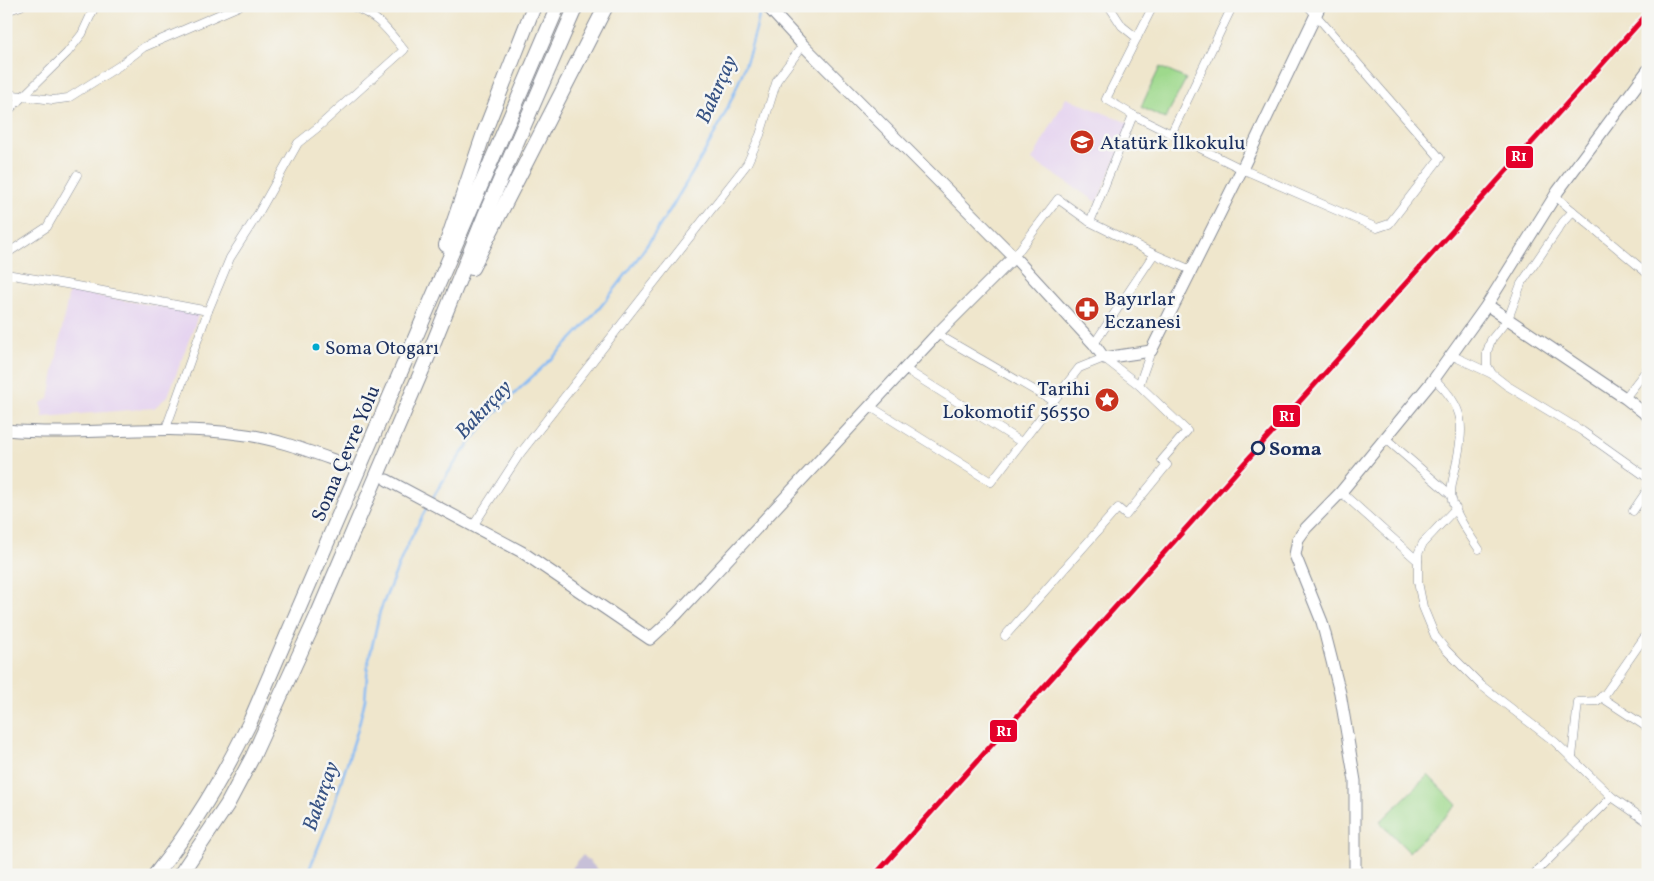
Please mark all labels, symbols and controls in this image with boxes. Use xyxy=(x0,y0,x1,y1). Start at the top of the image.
water label: Bakırçay xyxy=(690,50,745,128)
school or university icon: Atatürk İlkokulu xyxy=(1069,129,1095,155)
place label: Atatürk İlkokulu xyxy=(1100,130,1246,158)
line badge: R1 xyxy=(1505,145,1534,169)
text: R1 xyxy=(1511,148,1527,167)
place label: Bayırlar Eczanesi xyxy=(1104,286,1181,337)
pharmacy icon: Bayırlar Eczanesi xyxy=(1074,296,1100,322)
place label: Soma Otogarı xyxy=(325,336,439,362)
marker: Soma Otogarı xyxy=(311,342,321,352)
water label: Bakırçay xyxy=(449,374,520,446)
place label: Tarihi Lokomotif 56550 xyxy=(942,376,1090,427)
street label: Soma Çevre Yolu xyxy=(305,381,388,526)
place icon: Tarihi Lokomotif 56550 xyxy=(1094,387,1120,413)
line badge: R1 xyxy=(1272,404,1301,428)
text: R1 xyxy=(1279,408,1295,427)
place label: Soma xyxy=(1269,436,1322,464)
marker: Soma xyxy=(1251,441,1265,455)
line badge: R1 xyxy=(989,719,1018,743)
text: R1 xyxy=(996,723,1012,742)
water label: Bakırçay xyxy=(296,757,347,835)

